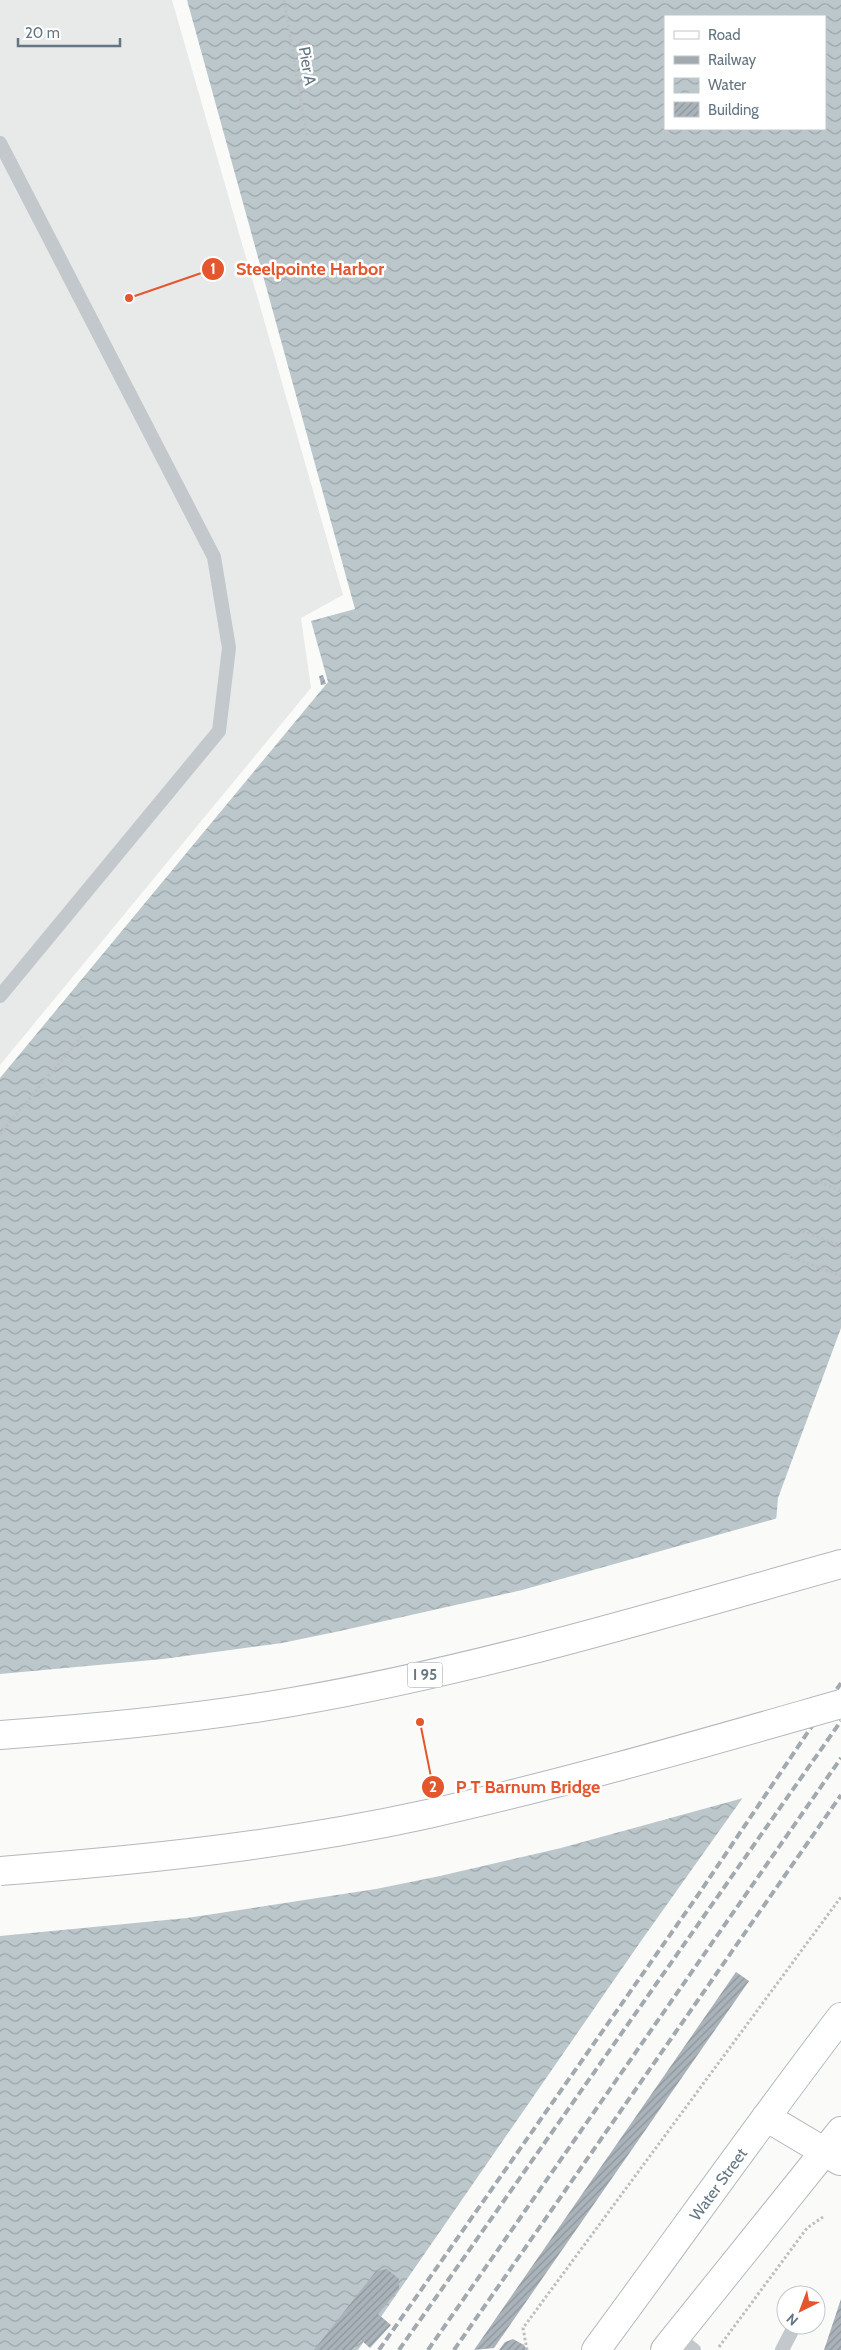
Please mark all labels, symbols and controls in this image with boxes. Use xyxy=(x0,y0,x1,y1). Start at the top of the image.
scale bar xyxy=(18,15,120,47)
legend xyxy=(664,15,826,130)
text: 20 m xyxy=(25,24,60,42)
text: Road xyxy=(708,26,741,44)
street label: Pier A xyxy=(295,45,320,87)
text: Railway xyxy=(708,51,757,69)
text: Water xyxy=(708,76,746,94)
text: Building xyxy=(708,101,759,119)
callout: Steelpointe Harbor xyxy=(201,252,394,285)
text: Steelpointe Harbor xyxy=(236,258,384,280)
text: 1 xyxy=(210,260,216,278)
road number: I 95 xyxy=(408,1662,442,1688)
callout: P T Barnum Bridge xyxy=(420,1770,610,1803)
text: P T Barnum Bridge xyxy=(456,1776,600,1798)
text: 2 xyxy=(429,1778,437,1796)
street label: Water Street xyxy=(686,2144,752,2224)
north arrow xyxy=(776,2285,826,2335)
text: N xyxy=(783,2310,802,2330)

